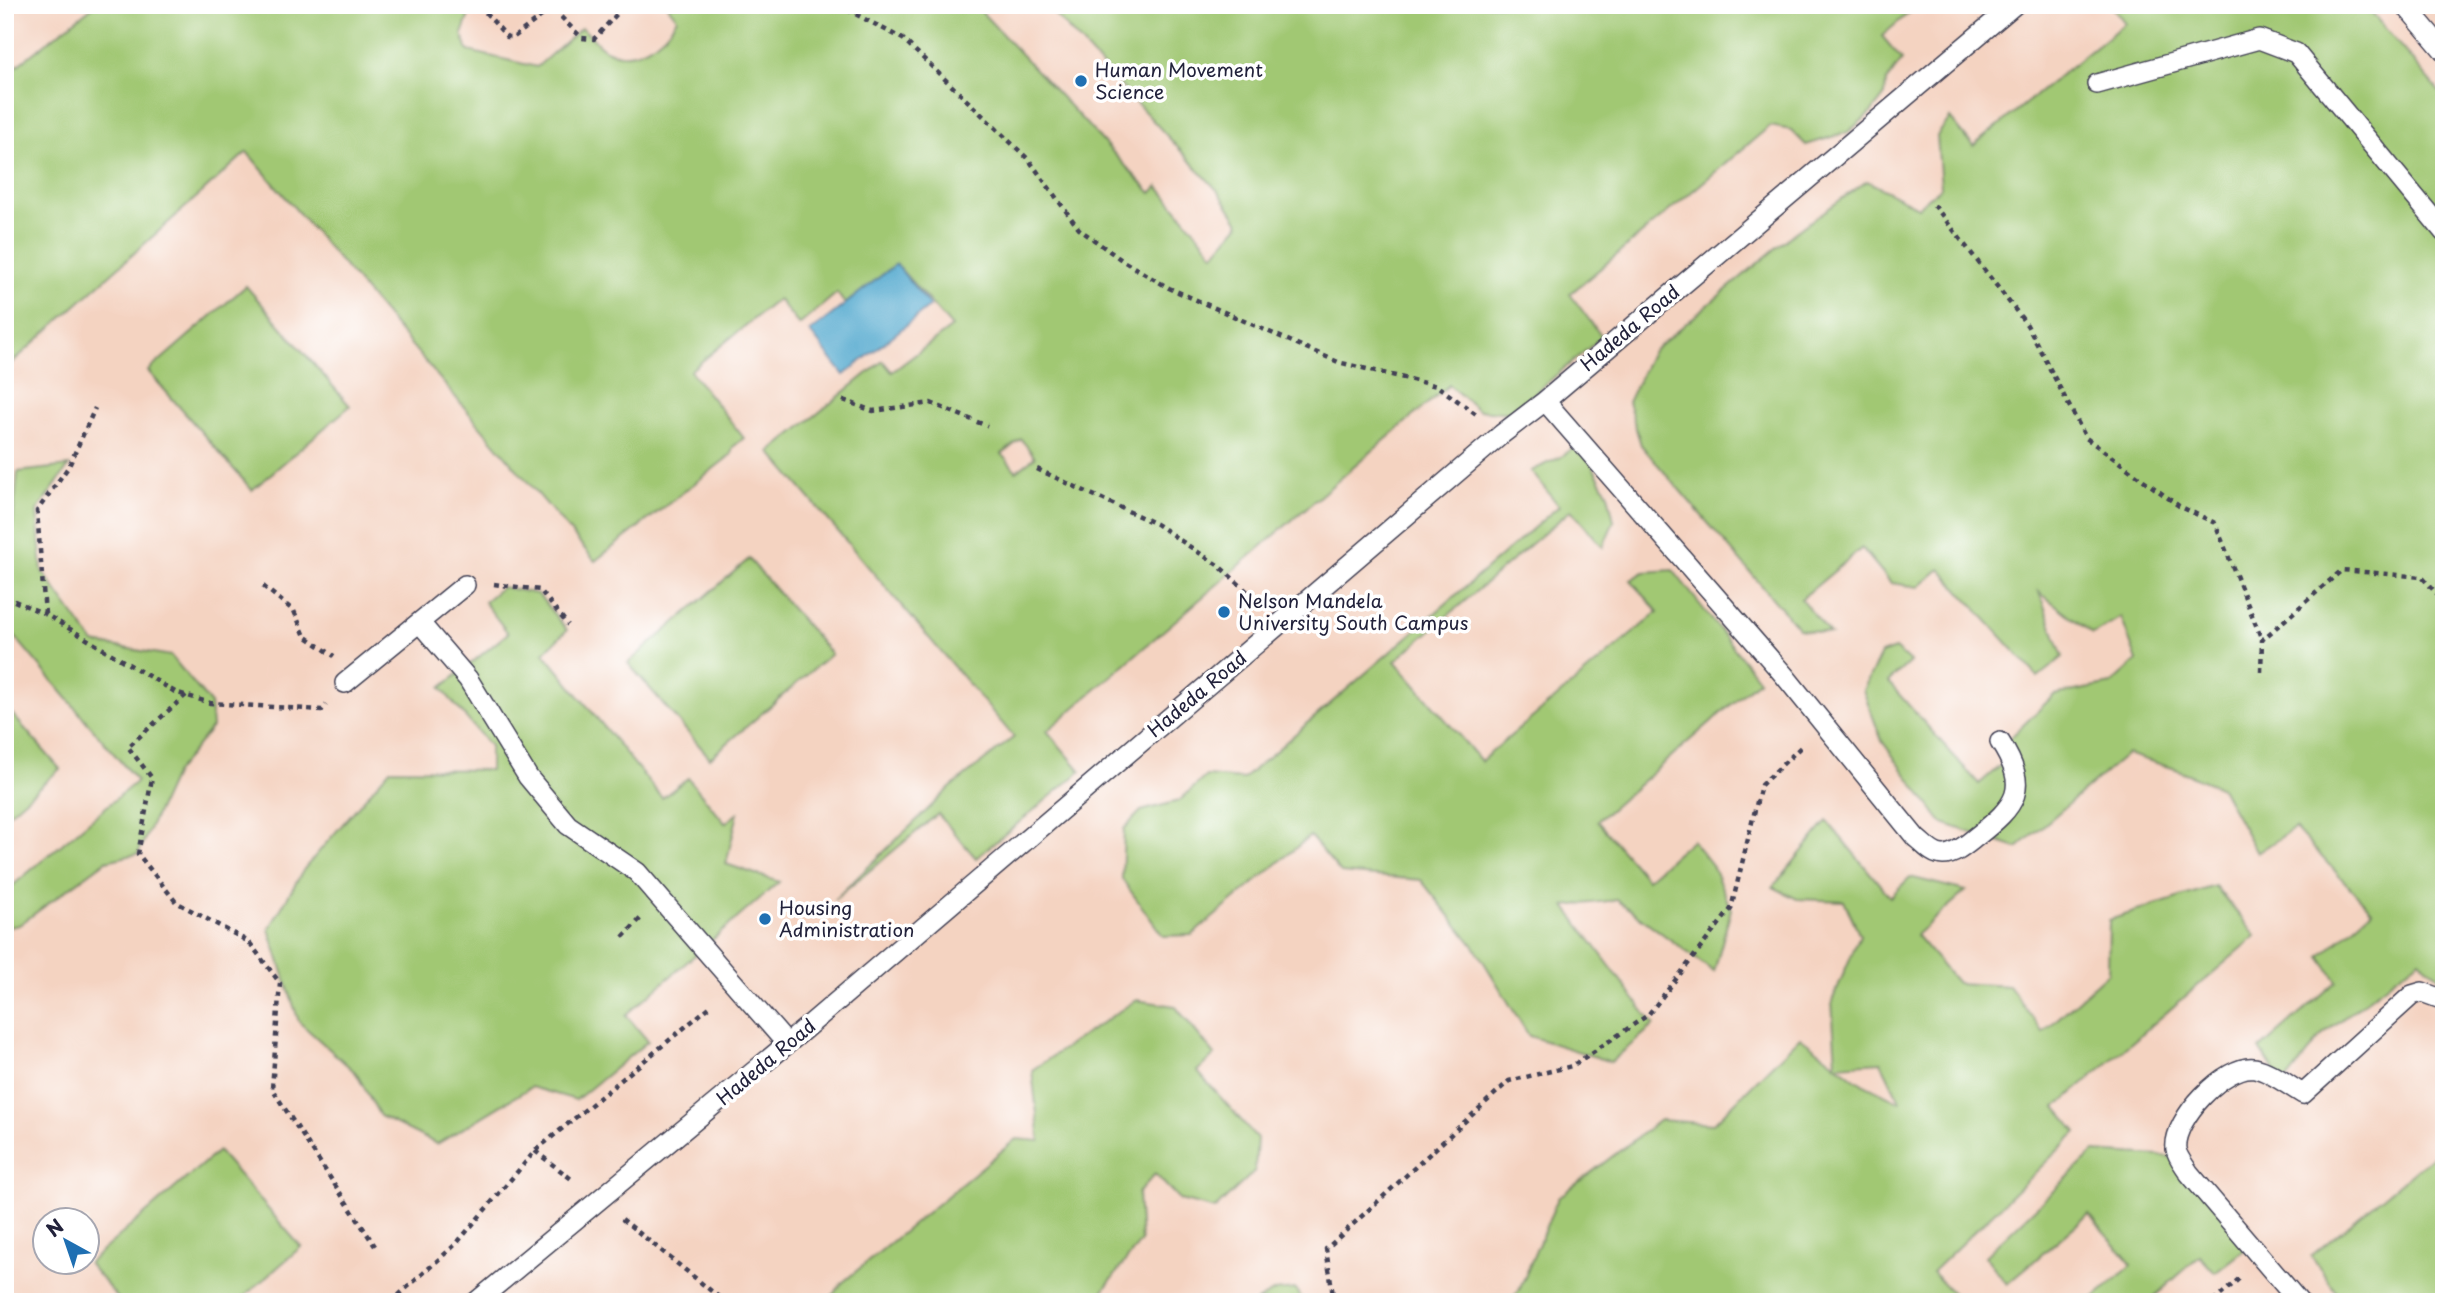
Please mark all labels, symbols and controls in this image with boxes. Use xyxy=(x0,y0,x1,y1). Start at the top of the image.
place label: Human Movement Science xyxy=(1095,55,1263,105)
marker: Human Movement Science xyxy=(1073,73,1089,89)
street label: Hadeda Road xyxy=(1574,277,1685,377)
place label: Nelson Mandela University South Campus xyxy=(1238,586,1468,636)
marker: Nelson Mandela University South Campus xyxy=(1216,604,1232,620)
street label: Hadeda Road xyxy=(1141,643,1252,743)
place label: Housing Administration xyxy=(779,893,914,943)
marker: Housing Administration xyxy=(757,911,773,927)
street label: Hadeda Road xyxy=(710,1011,821,1111)
north arrow xyxy=(32,1206,102,1276)
text: N xyxy=(40,1212,69,1243)

